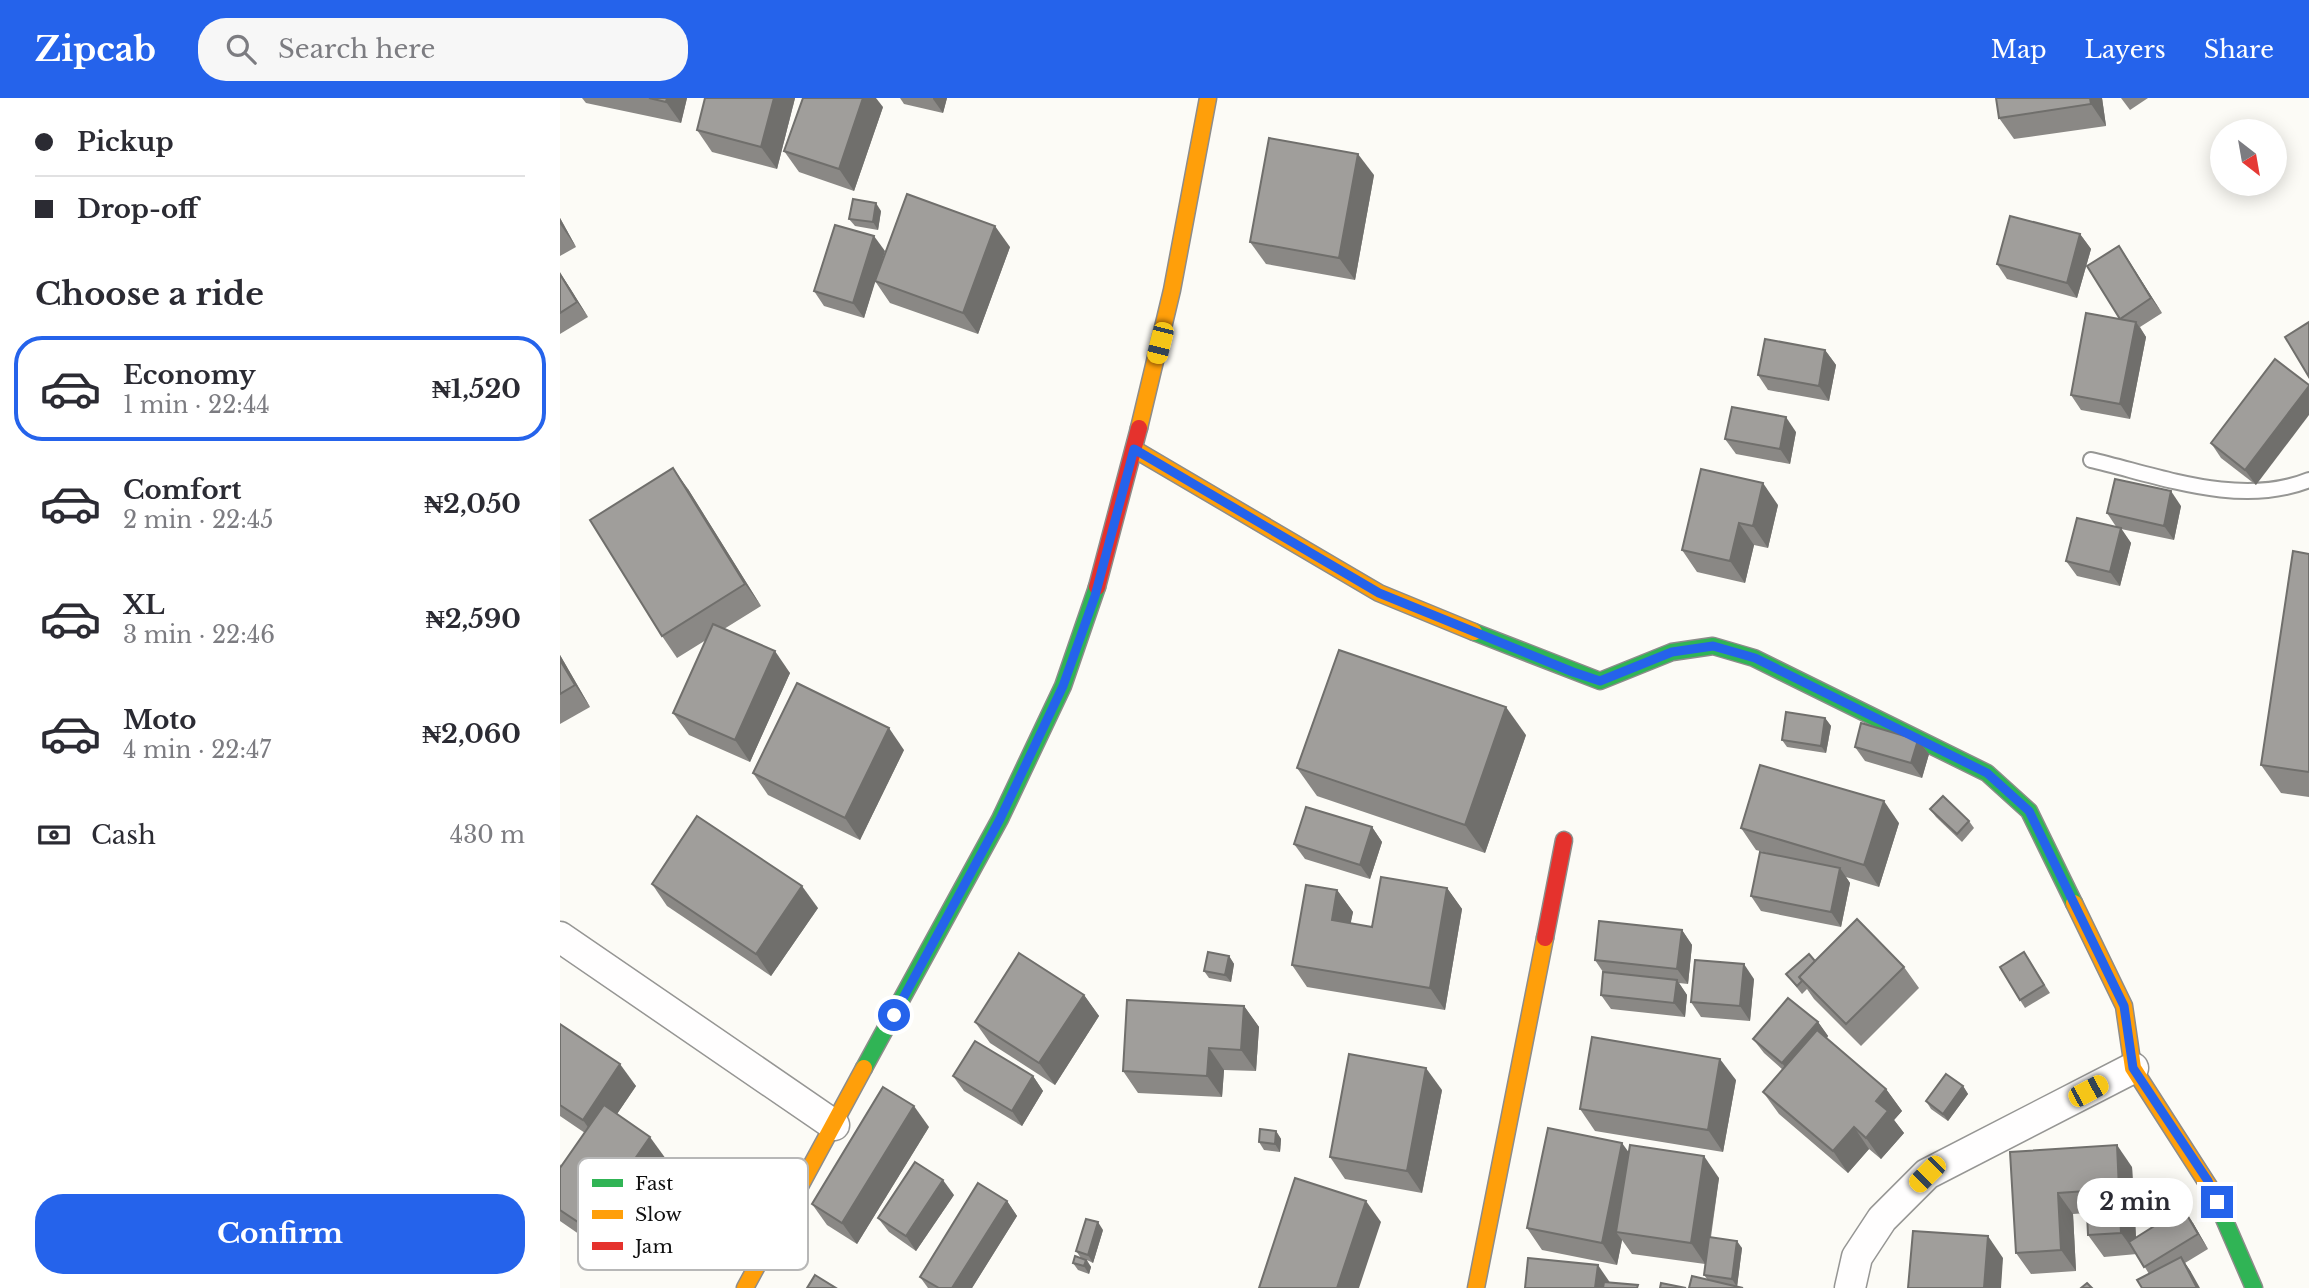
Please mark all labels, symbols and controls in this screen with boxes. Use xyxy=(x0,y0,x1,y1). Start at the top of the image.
search box xyxy=(198,18,688,81)
text: Zipcab xyxy=(35,29,156,70)
icon: search xyxy=(222,30,260,68)
text: Search here xyxy=(278,33,435,65)
text: Map xyxy=(1991,35,2047,64)
text: Layers xyxy=(2085,35,2166,64)
text: Share xyxy=(2204,35,2274,64)
north arrow xyxy=(2210,119,2287,196)
map controls xyxy=(2210,119,2287,196)
text: Pickup xyxy=(77,126,174,158)
text: Drop-off xyxy=(77,193,198,225)
text: Choose a ride xyxy=(35,274,264,314)
car xyxy=(1145,320,1176,366)
icon: car xyxy=(39,357,102,420)
text: Economy xyxy=(123,359,256,391)
text: ₦1,520 xyxy=(432,373,521,405)
text: 1 min · 22:44 xyxy=(123,391,270,419)
icon: car xyxy=(39,472,102,535)
text: Comfort xyxy=(123,474,241,506)
text: ₦2,050 xyxy=(424,488,521,520)
text: 2 min · 22:45 xyxy=(123,506,273,534)
icon: car xyxy=(39,587,102,650)
text: XL xyxy=(123,589,165,621)
text: ₦2,590 xyxy=(426,603,521,635)
text: 3 min · 22:46 xyxy=(123,621,275,649)
icon: car xyxy=(39,702,102,765)
text: Moto xyxy=(123,704,196,736)
text: ₦2,060 xyxy=(422,718,521,750)
text: 4 min · 22:47 xyxy=(123,736,271,764)
icon: cash xyxy=(35,816,73,854)
text: Cash xyxy=(91,819,156,851)
text: 430 m xyxy=(450,821,525,849)
route start xyxy=(878,999,910,1031)
car xyxy=(2065,1072,2112,1110)
car xyxy=(1905,1152,1950,1196)
legend xyxy=(578,1158,808,1270)
text: Fast xyxy=(635,1172,674,1195)
callout: 2 min xyxy=(2077,1178,2192,1226)
route end xyxy=(2201,1186,2233,1218)
text: 2 min xyxy=(2099,1188,2171,1216)
button: Confirm xyxy=(35,1194,525,1274)
text: Slow xyxy=(635,1203,682,1226)
text: Jam xyxy=(632,1235,673,1258)

